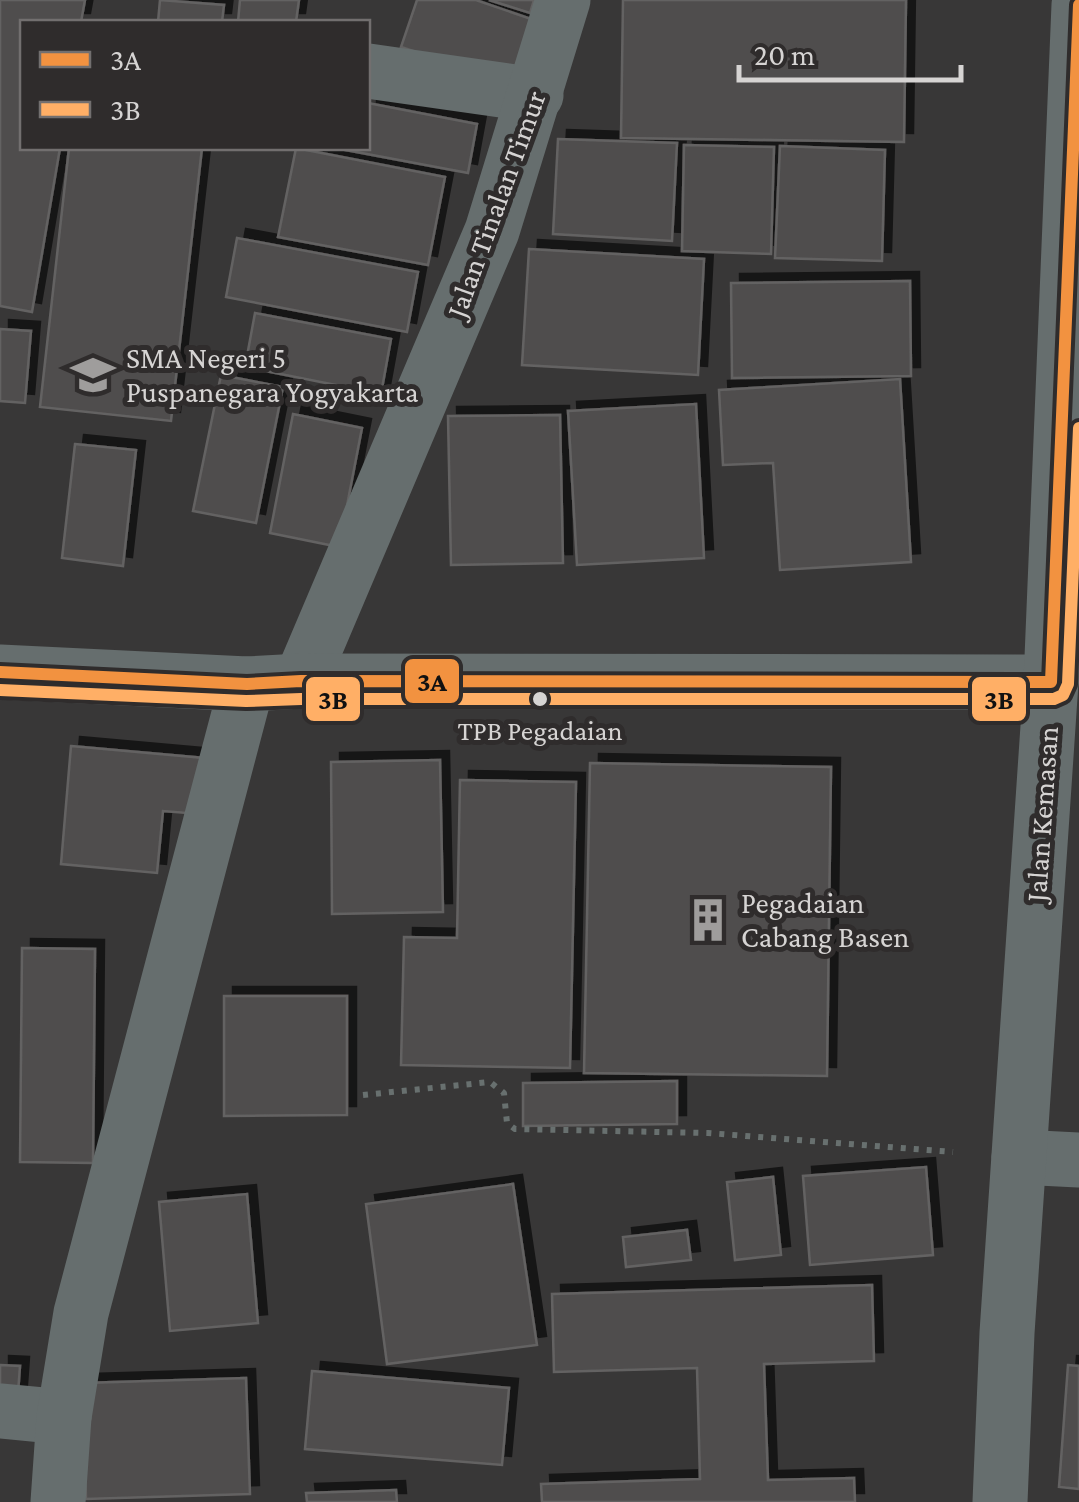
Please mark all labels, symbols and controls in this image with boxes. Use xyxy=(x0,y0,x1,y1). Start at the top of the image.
legend xyxy=(20,20,370,150)
scale bar xyxy=(739,20,962,82)
text: 20 m xyxy=(754,38,815,71)
text: 3A xyxy=(110,43,142,76)
street label: Jalan Tinalan Timur xyxy=(438,86,552,324)
text: 3B xyxy=(110,93,141,126)
place label: SMA Negeri 5 Puspanegara Yogyakarta xyxy=(126,341,419,409)
school or university icon: SMA Negeri 5 Puspanegara Yogyakarta xyxy=(69,351,117,399)
line badge: 3A xyxy=(403,657,461,705)
text: 3A xyxy=(417,666,447,697)
line badge: 3B xyxy=(304,675,362,723)
line badge: 3B xyxy=(970,675,1028,723)
text: 3B xyxy=(318,684,348,715)
text: 3B xyxy=(984,684,1014,715)
marker: TPB Pegadaian xyxy=(530,689,550,709)
place label: TPB Pegadaian xyxy=(457,715,623,746)
street label: Jalan Kemasan xyxy=(1019,725,1064,906)
place label: Pegadaian Cabang Basen xyxy=(741,886,909,954)
building icon: Pegadaian Cabang Basen xyxy=(684,896,732,944)

